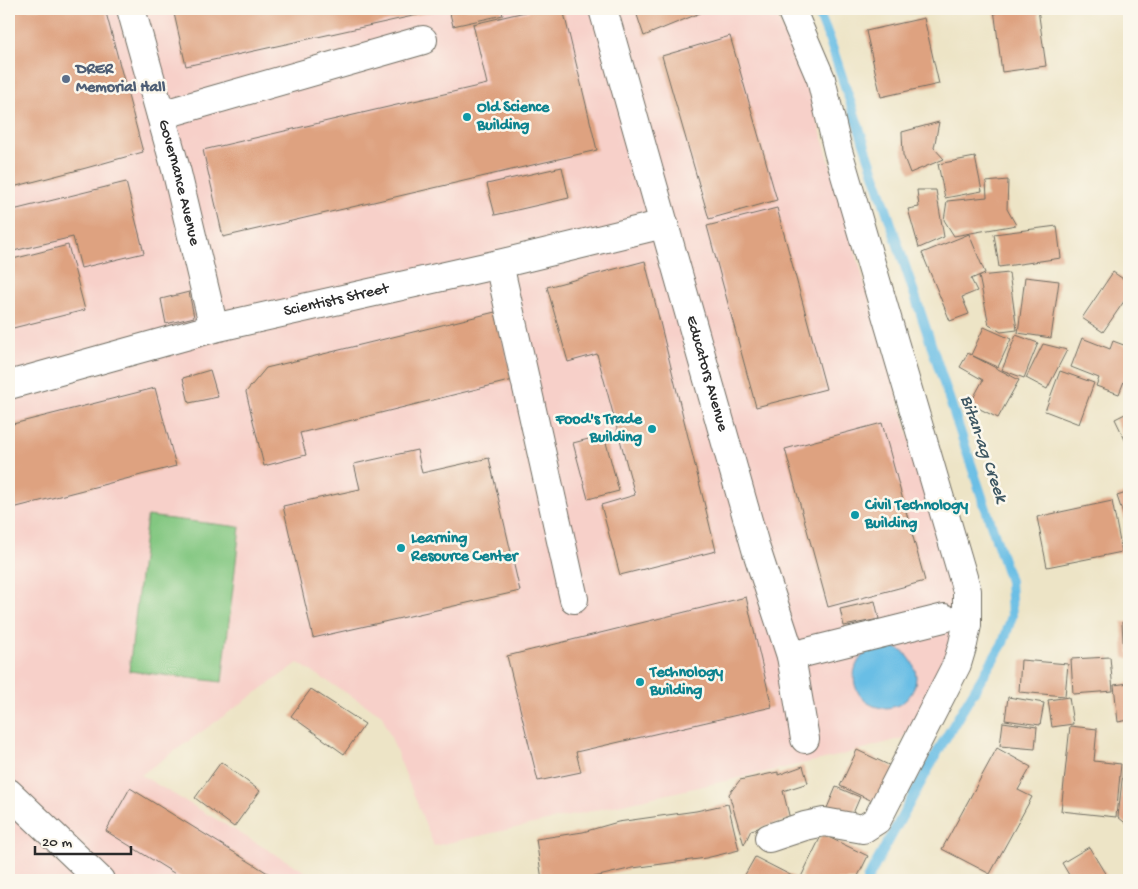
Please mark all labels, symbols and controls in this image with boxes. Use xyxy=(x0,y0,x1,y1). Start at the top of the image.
place label: DRER Memorial Hall xyxy=(74,61,166,98)
marker: DRER Memorial Hall xyxy=(60,73,72,85)
place label: Old Science Building xyxy=(476,99,550,136)
marker: Old Science Building xyxy=(461,111,473,123)
street label: Governance Avenue xyxy=(153,118,204,248)
street label: Scientists Street xyxy=(282,279,392,322)
street label: Educators Avenue xyxy=(681,314,732,434)
water label: Bitan-ag Creek xyxy=(955,393,1012,507)
place label: Food's Trade Building xyxy=(555,411,643,448)
marker: Food's Trade Building xyxy=(646,423,658,435)
place label: Civil Technology Building xyxy=(864,497,968,534)
marker: Civil Technology Building xyxy=(849,509,861,521)
place label: Learning Resource Center xyxy=(410,530,520,567)
marker: Learning Resource Center xyxy=(395,542,407,554)
place label: Technology Building xyxy=(648,664,723,701)
marker: Technology Building xyxy=(634,676,646,688)
scale bar xyxy=(35,824,131,856)
text: 20 m xyxy=(42,834,72,852)

